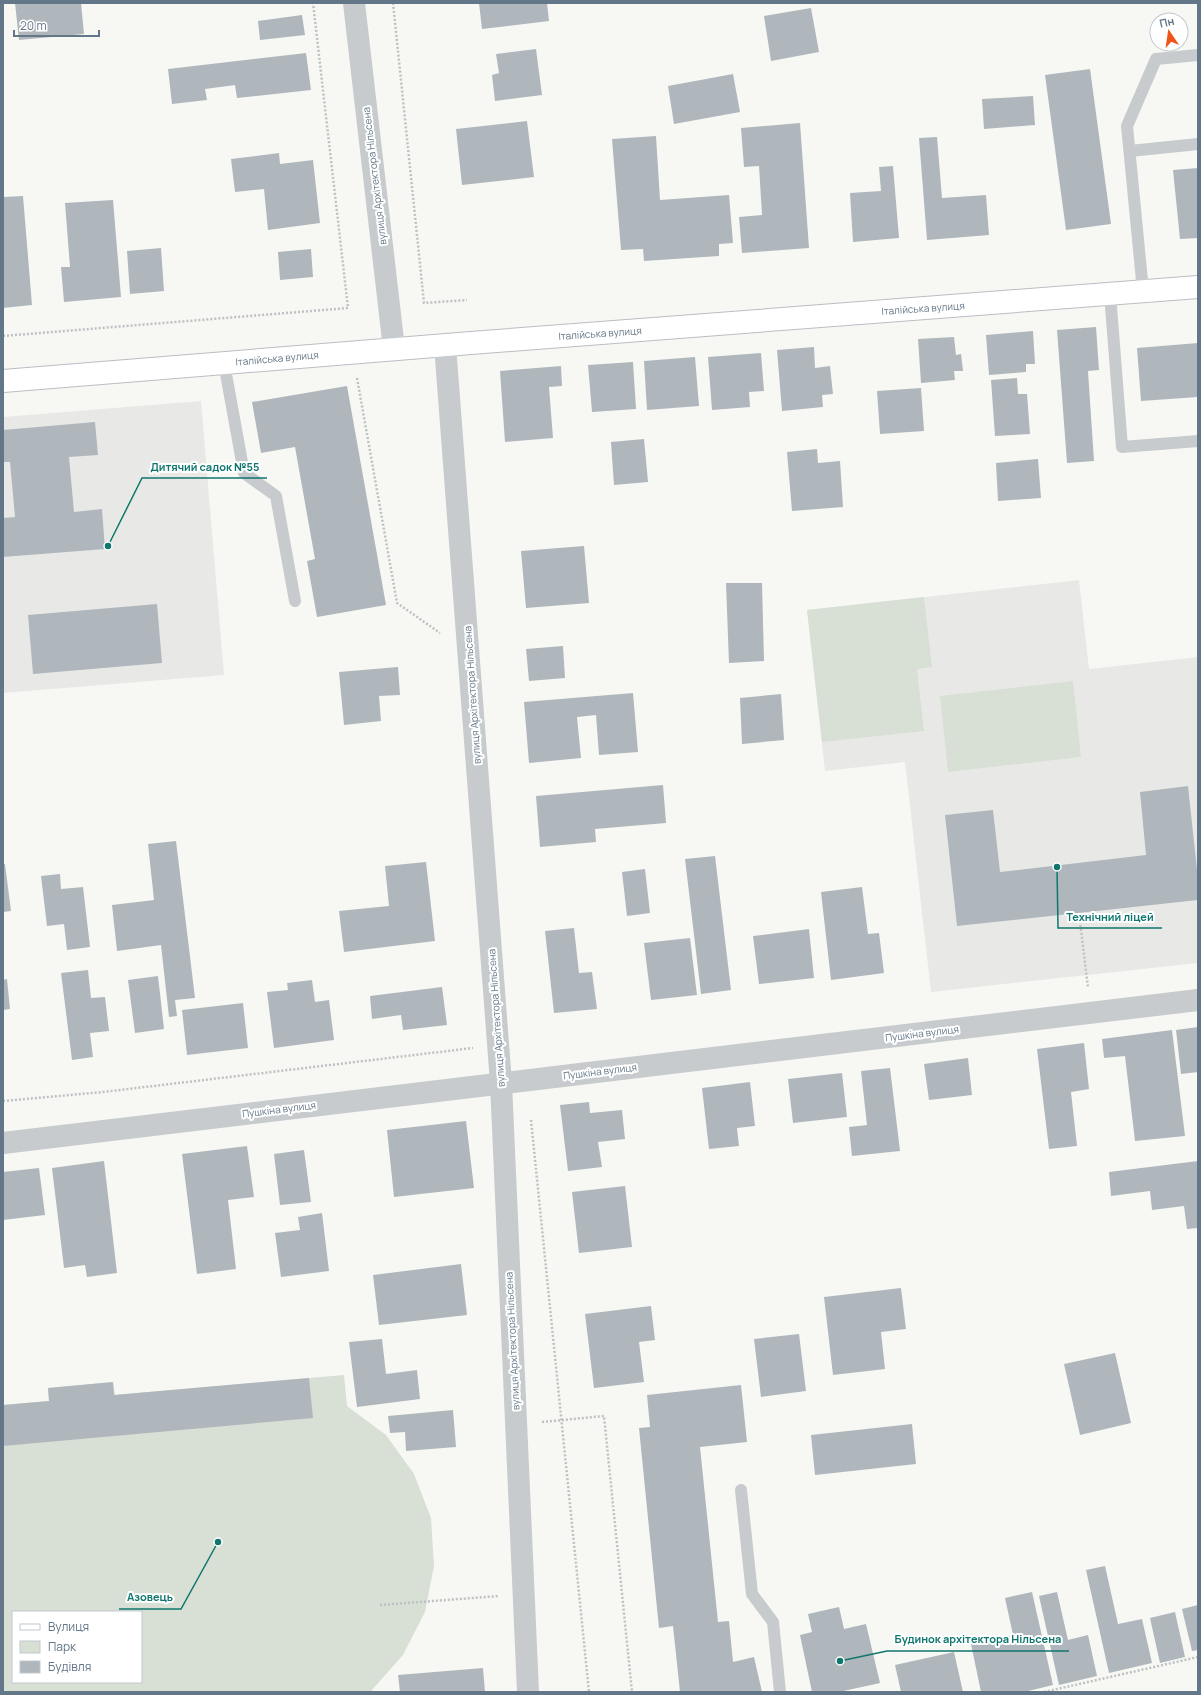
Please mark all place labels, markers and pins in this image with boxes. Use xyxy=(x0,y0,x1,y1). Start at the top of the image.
callout: Дитячий садок №55 xyxy=(142,455,267,478)
callout: Технічний ліцей xyxy=(1058,905,1162,928)
callout: Азовець xyxy=(119,1586,181,1609)
callout: Будинок архітектора Нільсена xyxy=(887,1628,1069,1651)

